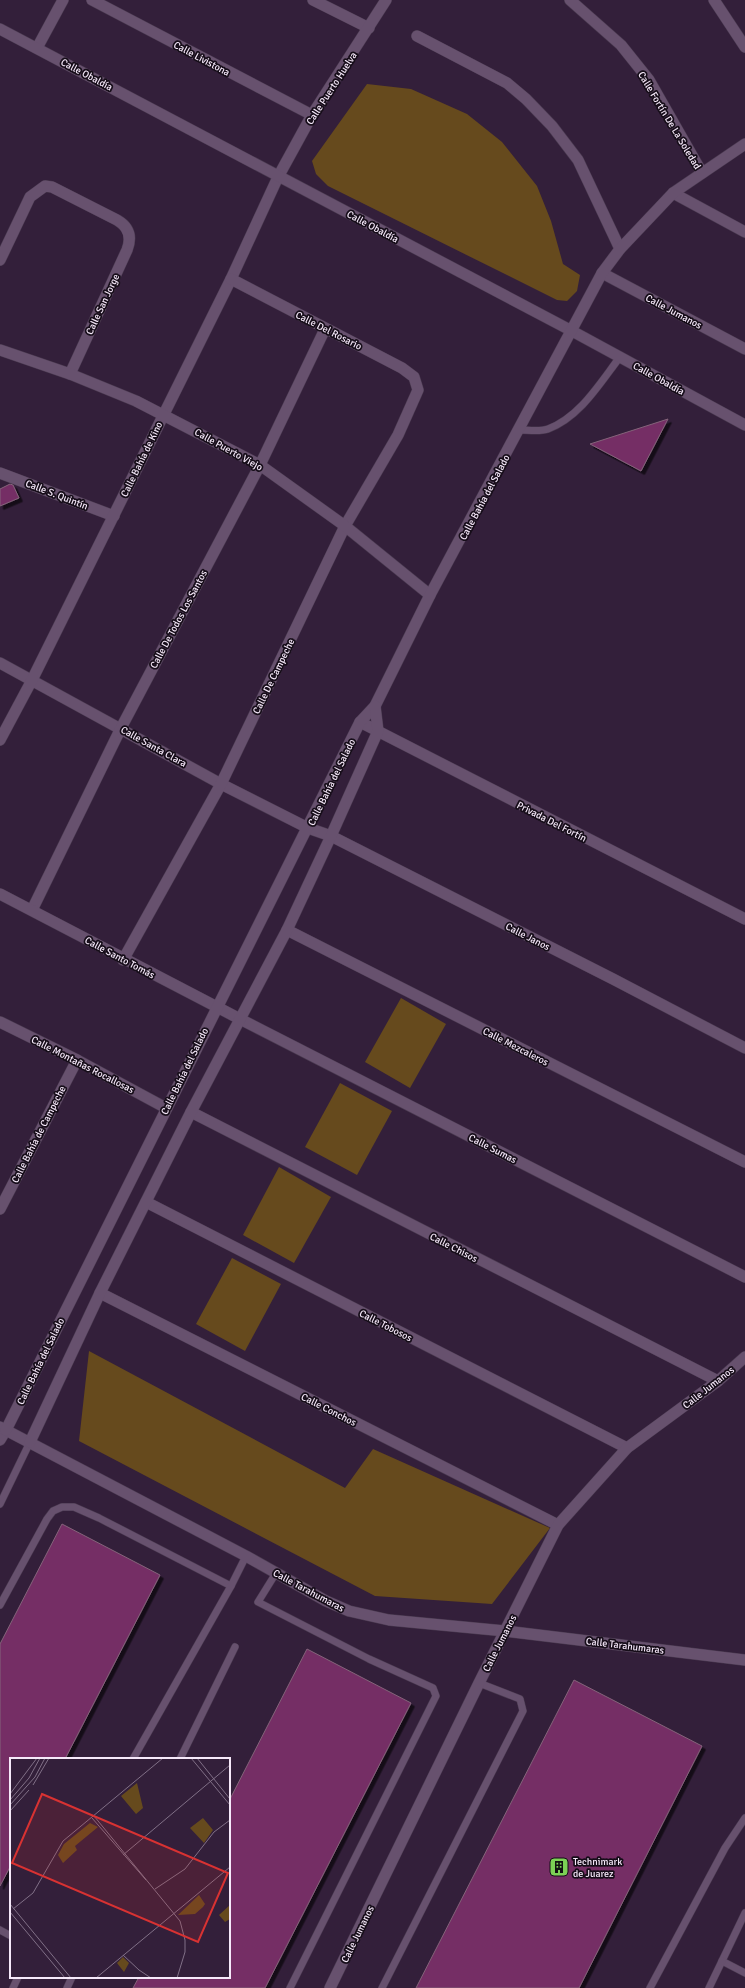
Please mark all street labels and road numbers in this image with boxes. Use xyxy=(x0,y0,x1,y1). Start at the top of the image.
street label: Calle Livistona xyxy=(171,39,232,79)
street label: Calle Puerto Huelva xyxy=(304,50,360,127)
street label: Calle Obaldía xyxy=(59,56,114,94)
street label: Calle Fortín De La Soledad xyxy=(635,69,703,172)
street label: Calle Obaldía xyxy=(345,208,400,246)
street label: Calle San Jorge xyxy=(84,272,122,337)
street label: Calle Jumanos xyxy=(643,292,704,332)
street label: Calle Del Rosario xyxy=(293,309,364,353)
street label: Calle Obaldía xyxy=(631,360,686,398)
street label: Calle Bahía de Kino xyxy=(118,420,165,499)
street label: Calle Puerto Viejo xyxy=(192,426,265,474)
street label: Calle Bahía del Salado xyxy=(457,453,512,542)
street label: Calle S. Quintín xyxy=(24,477,90,512)
street label: Calle De Todos Los Santos xyxy=(148,568,210,671)
street label: Calle De Campeche xyxy=(251,637,297,716)
street label: Calle Santa Clara xyxy=(118,724,189,770)
street label: Calle Bahía del Salado xyxy=(306,737,358,828)
street label: Privada Del Fortín xyxy=(515,799,588,845)
street label: Calle Janos xyxy=(503,921,552,953)
street label: Calle Santo Tomás xyxy=(82,934,157,982)
street label: Calle Mezcaleros xyxy=(481,1025,551,1069)
street label: Calle Bahía del Salado xyxy=(159,1026,211,1117)
street label: Calle Montañas Rocallosas xyxy=(29,1034,137,1096)
street label: Calle Bahía de Campeche xyxy=(9,1084,69,1185)
street label: Calle Sumas xyxy=(466,1132,519,1166)
street label: Calle Chisos xyxy=(428,1231,480,1265)
street label: Calle Tobosos xyxy=(357,1307,414,1345)
street label: Calle Bahía del Salado xyxy=(15,1316,67,1407)
street label: Calle Jumanos xyxy=(681,1364,737,1412)
street label: Calle Conchos xyxy=(299,1391,359,1429)
street label: Calle Tarahumaras xyxy=(271,1567,347,1615)
street label: Calle Jumanos xyxy=(480,1613,520,1674)
street label: Calle Tarahumaras xyxy=(585,1635,665,1657)
street label: Calle Jumanos xyxy=(339,1903,377,1965)

